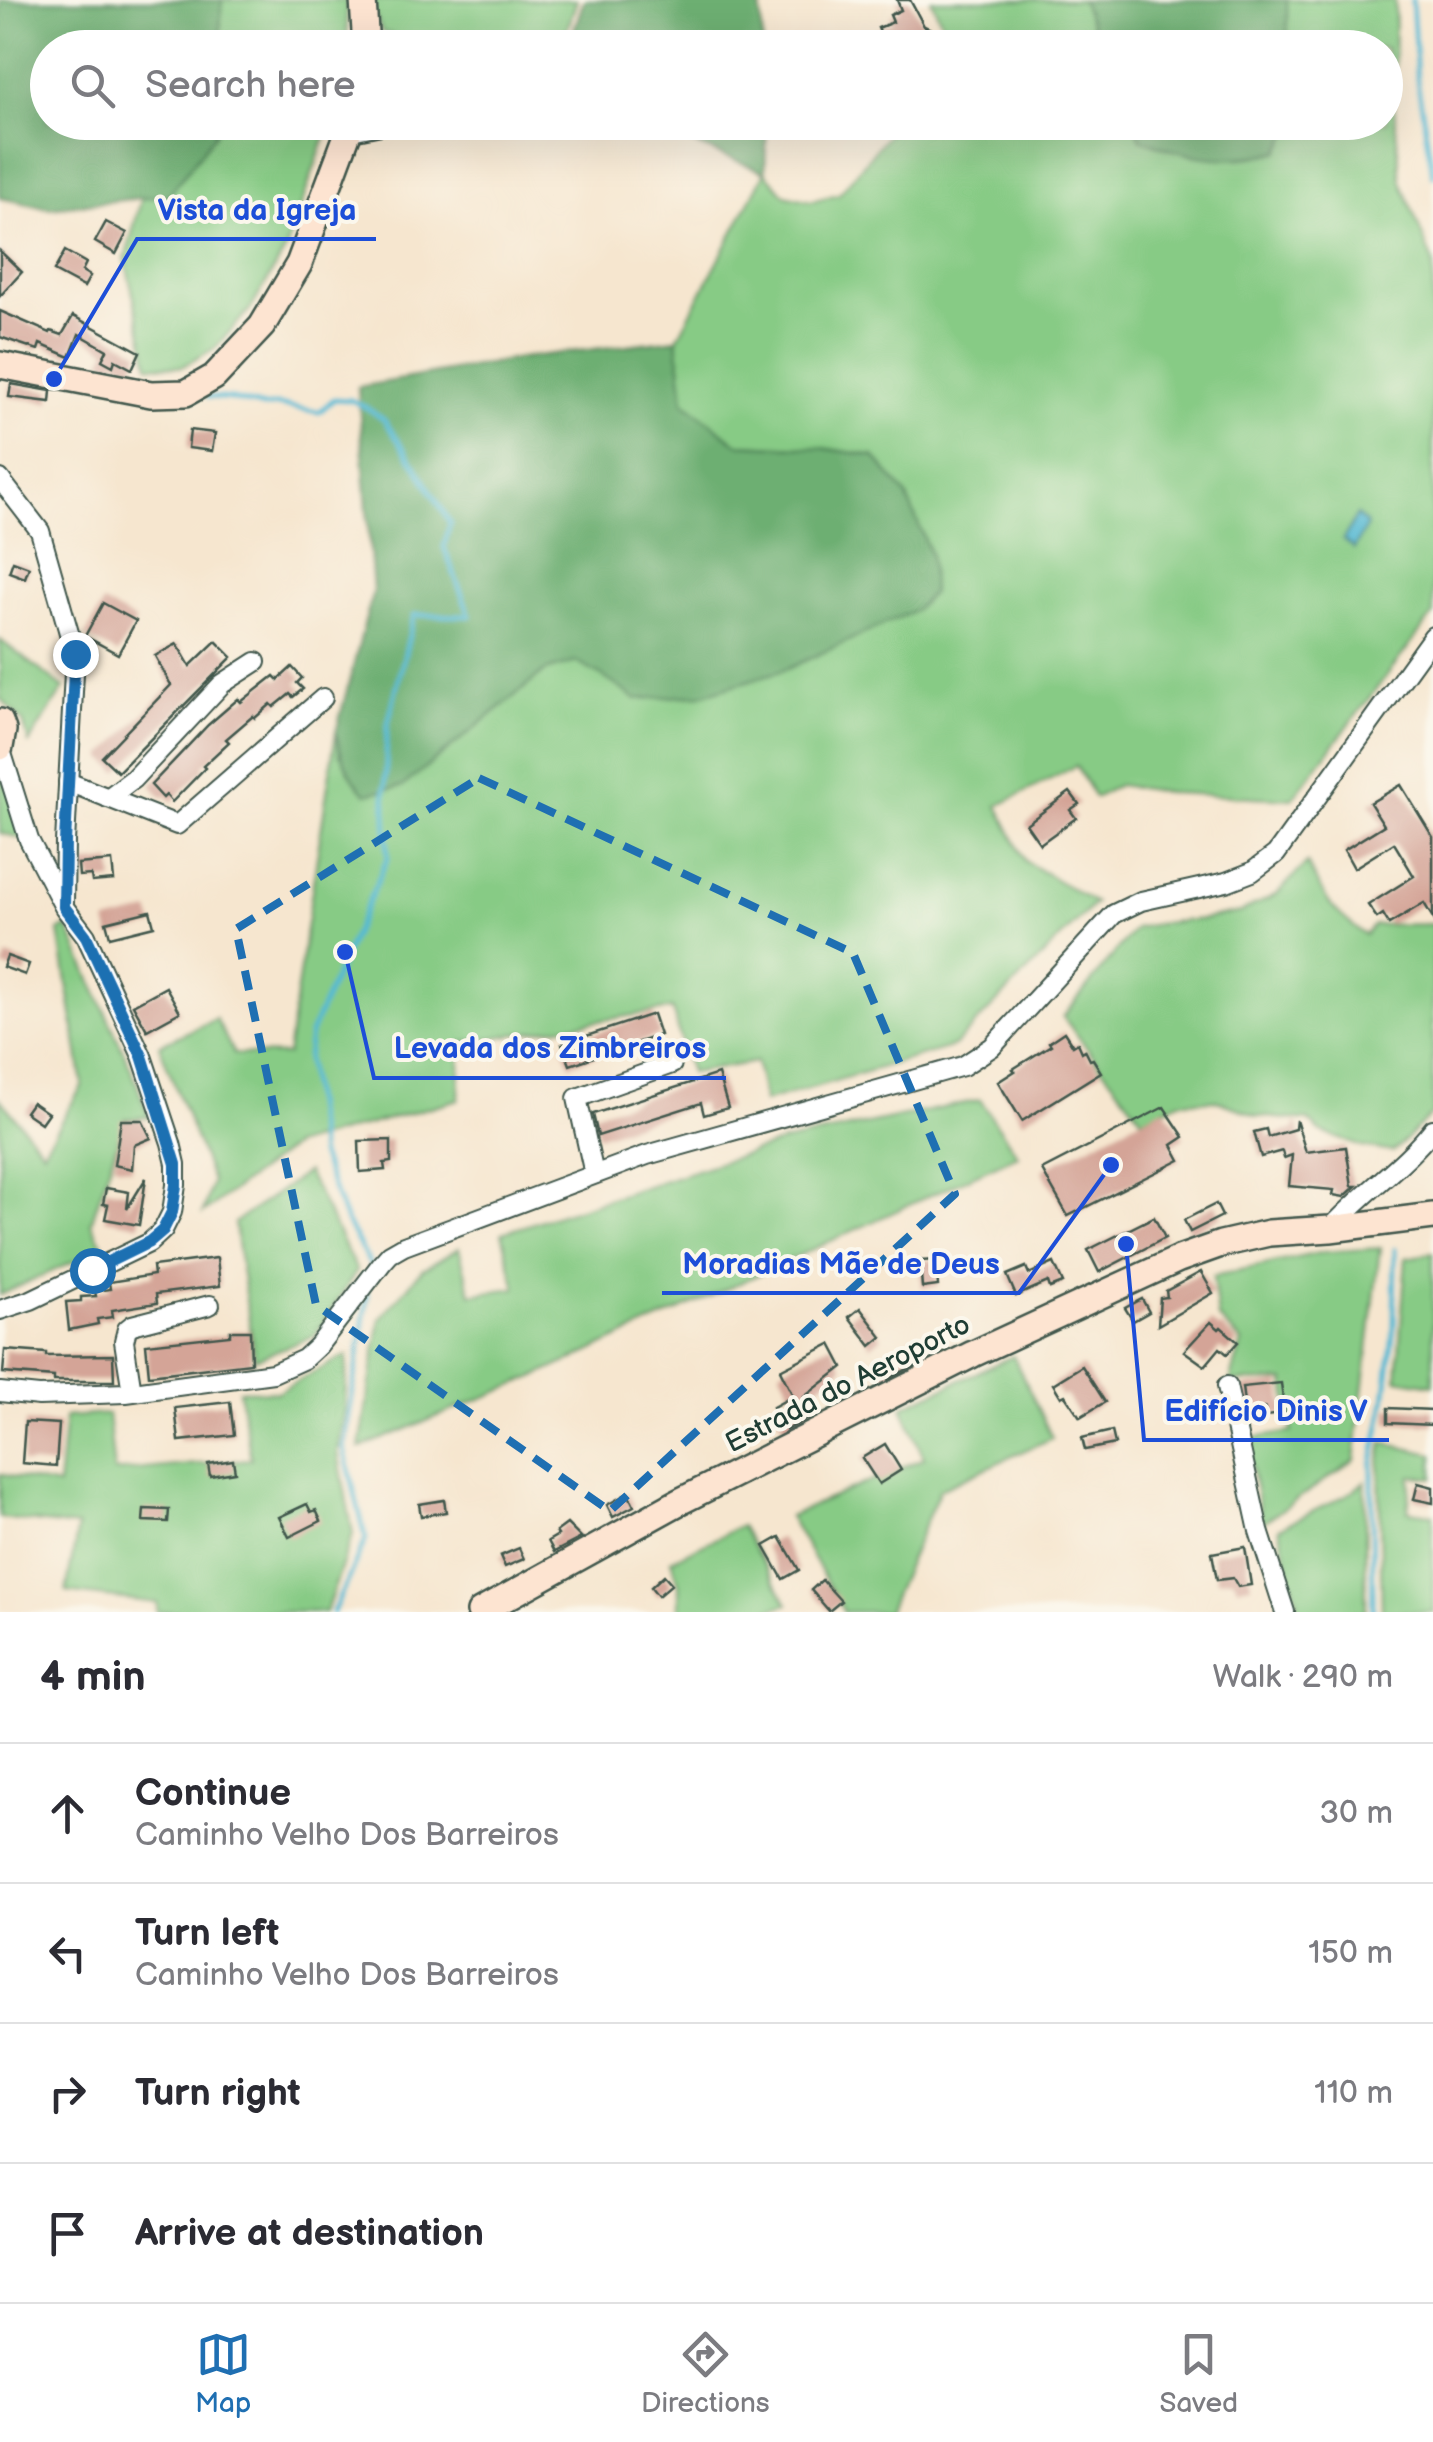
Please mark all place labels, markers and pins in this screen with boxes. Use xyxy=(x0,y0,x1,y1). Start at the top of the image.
callout: Vista da Igreja xyxy=(137,179,376,239)
callout: Levada dos Zimbreiros xyxy=(374,1018,726,1078)
callout: Moradias Mãe de Deus xyxy=(662,1233,1019,1293)
callout: Edifício Dinis V xyxy=(1144,1380,1389,1440)

